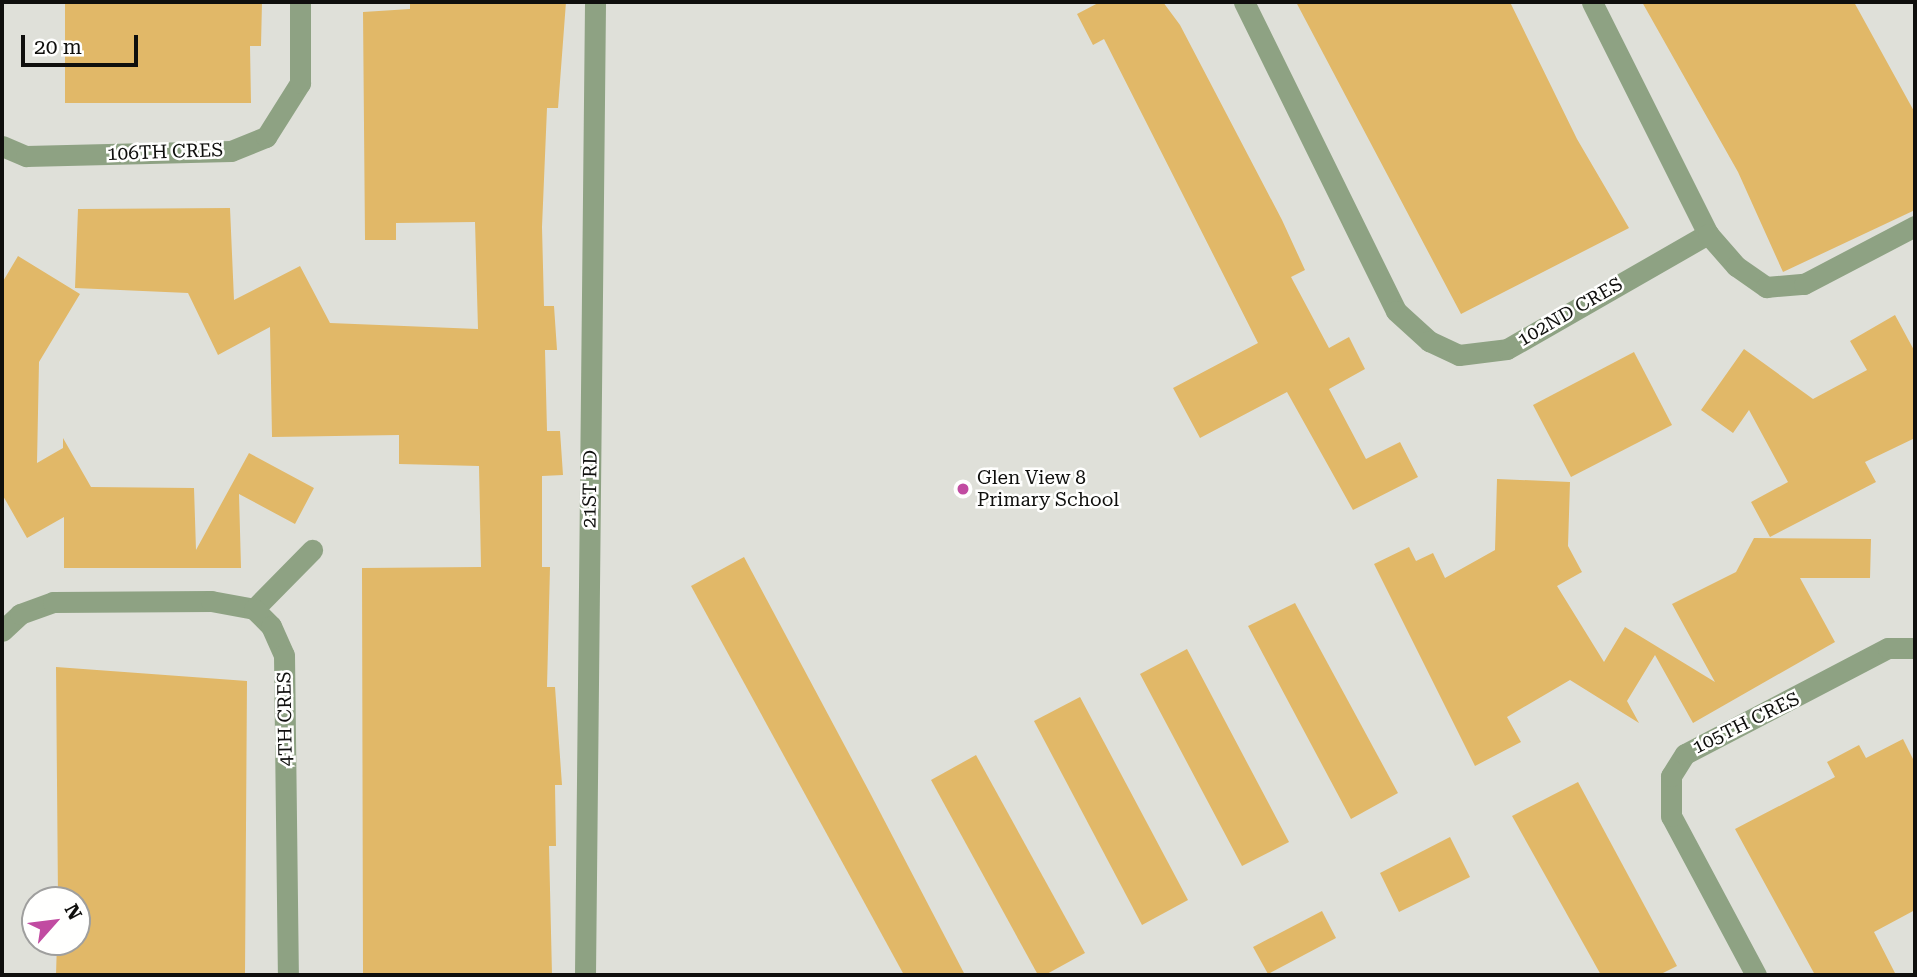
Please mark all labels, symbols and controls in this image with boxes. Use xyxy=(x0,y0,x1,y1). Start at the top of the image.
scale bar xyxy=(24,21,142,65)
text: 20 m xyxy=(34,35,82,59)
street label: 106TH CRES xyxy=(107,139,223,165)
street label: 102ND CRES xyxy=(1513,273,1627,351)
street label: 21ST RD xyxy=(578,450,602,528)
place label: Glen View 8 Primary School xyxy=(977,467,1119,511)
marker: Glen View 8 Primary School xyxy=(955,481,971,497)
street label: 4TH CRES xyxy=(273,671,297,767)
street label: 105TH CRES xyxy=(1689,687,1803,759)
north arrow xyxy=(21,886,91,956)
text: N xyxy=(60,900,87,924)

